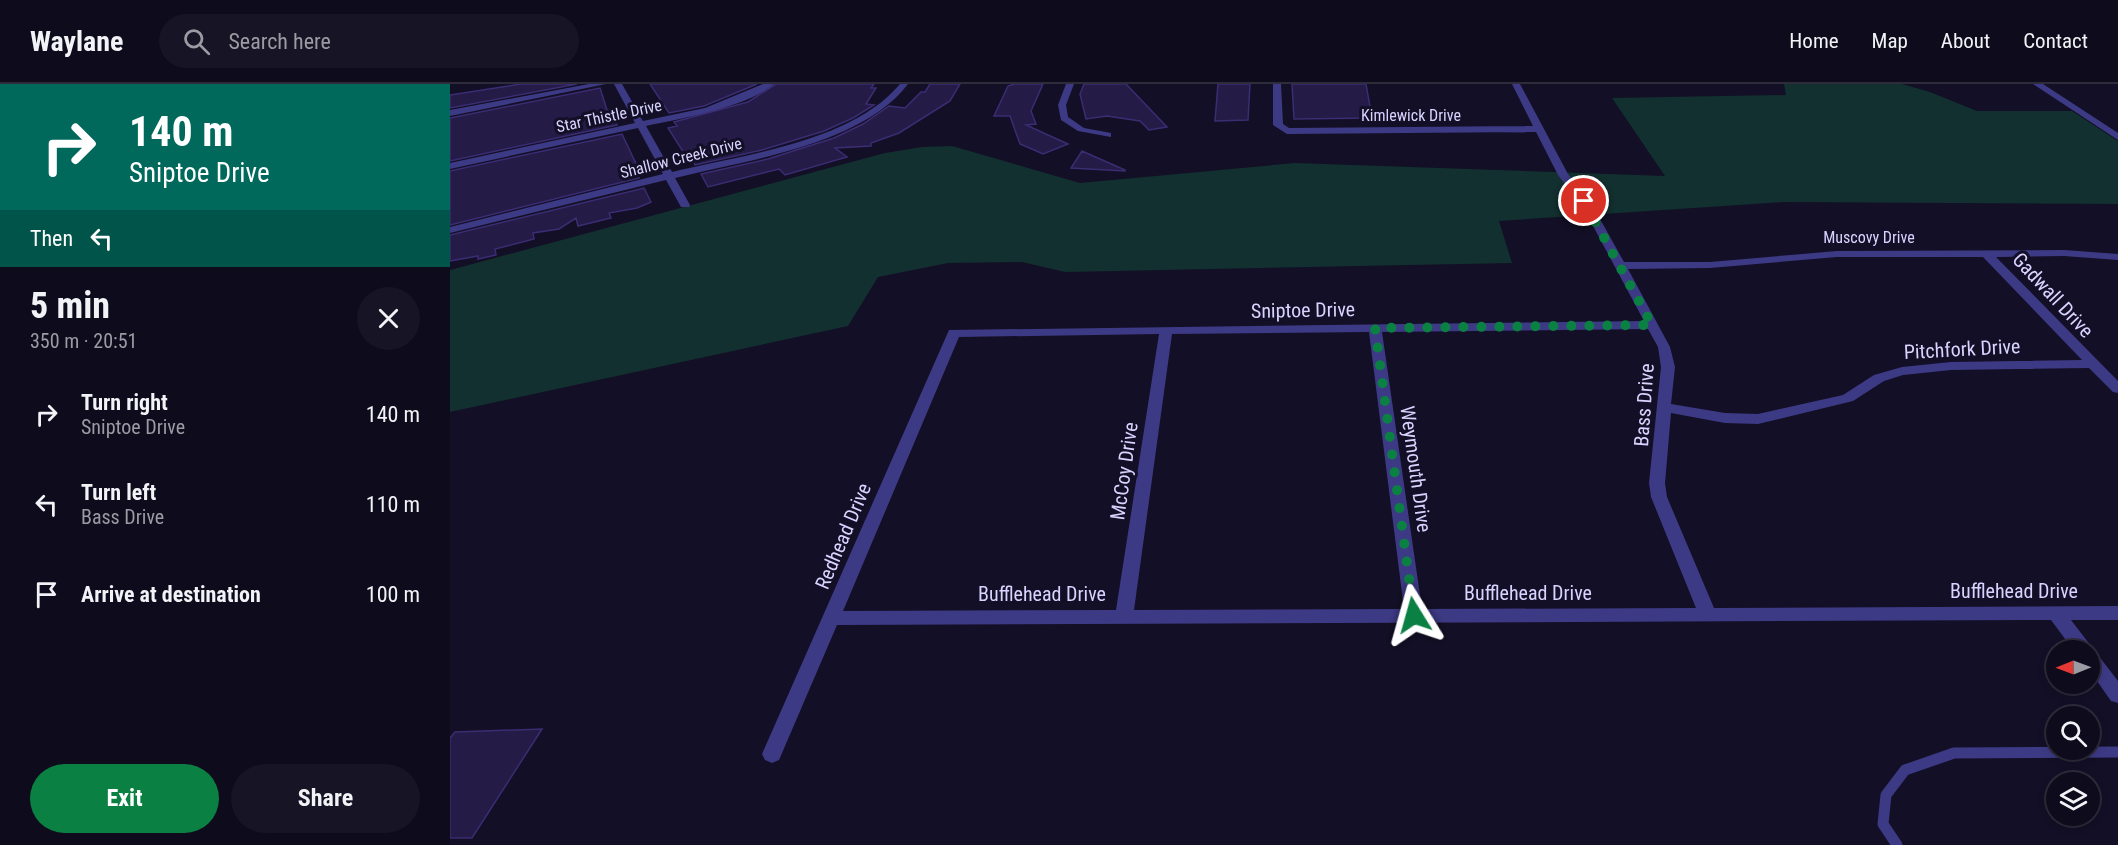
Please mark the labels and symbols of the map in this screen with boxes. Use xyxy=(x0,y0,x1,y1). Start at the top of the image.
street label: Star Thistle Drive xyxy=(554,96,664,136)
street label: Kimlewick Drive xyxy=(1361,106,1461,125)
street label: Shallow Creek Drive xyxy=(618,134,744,182)
pin xyxy=(1558,175,1609,226)
street label: Muscovy Drive xyxy=(1823,228,1915,247)
street label: Gadwall Drive xyxy=(2008,247,2098,343)
street label: Sniptoe Drive xyxy=(1251,297,1355,323)
street label: Pitchfork Drive xyxy=(1903,334,2021,364)
street label: Bass Drive xyxy=(1629,363,1659,447)
street label: Weymouth Drive xyxy=(1395,404,1437,534)
street label: McCoy Drive xyxy=(1105,421,1143,521)
street label: Redhead Drive xyxy=(810,479,876,593)
street label: Bufflehead Drive xyxy=(1950,579,2078,603)
street label: Bufflehead Drive xyxy=(1464,581,1592,605)
street label: Bufflehead Drive xyxy=(978,582,1106,606)
position arrow xyxy=(1382,583,1446,647)
north arrow xyxy=(2046,640,2100,694)

